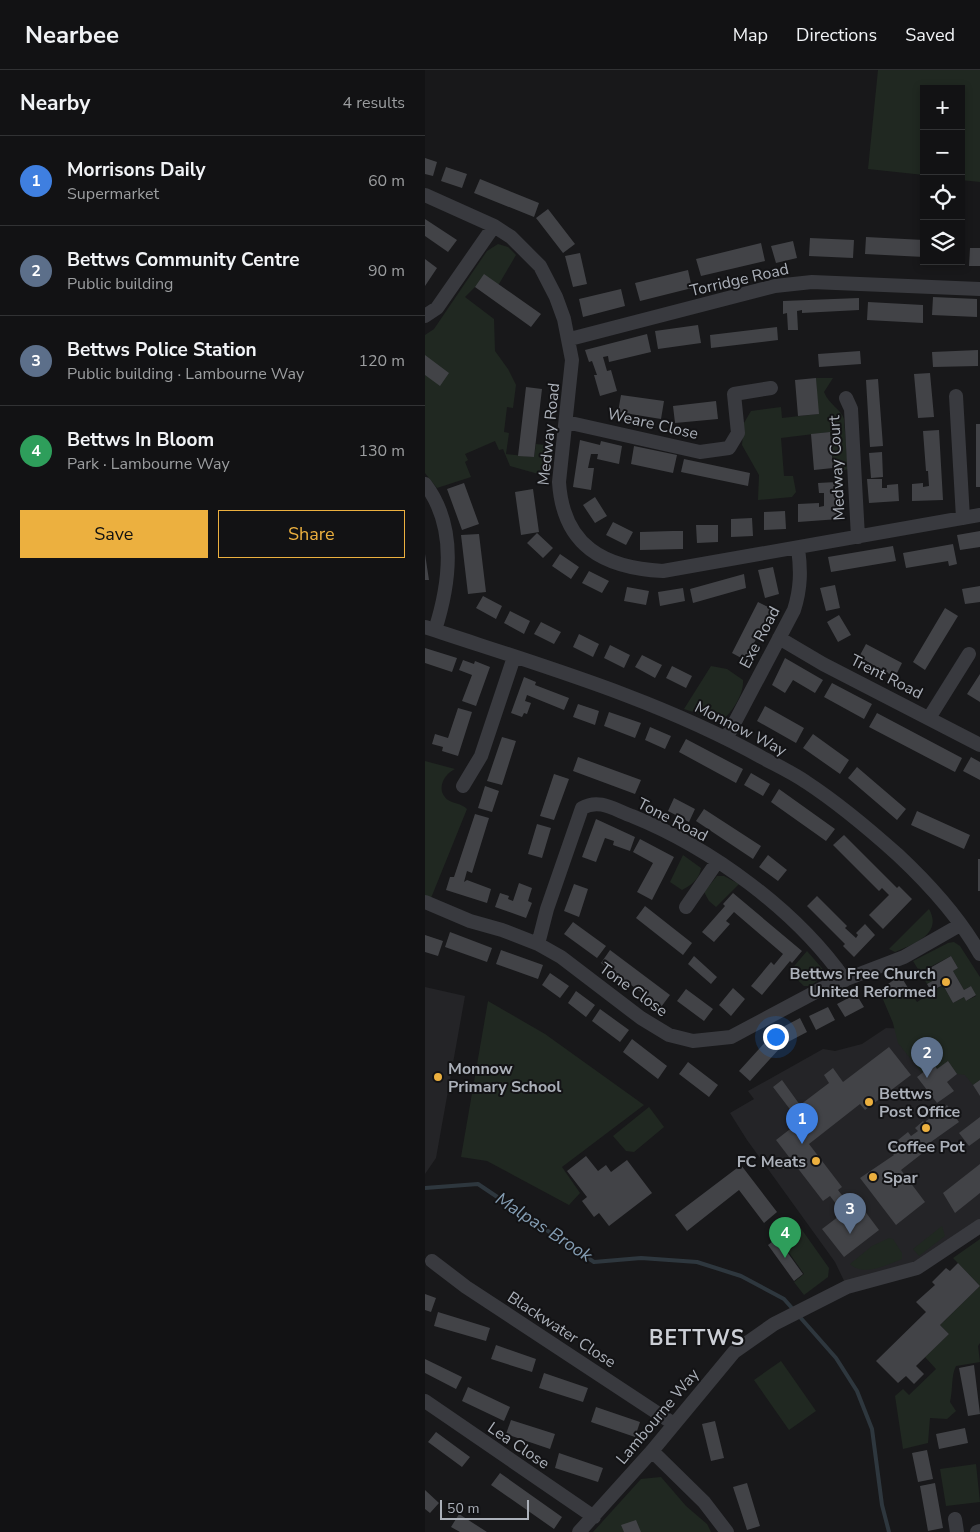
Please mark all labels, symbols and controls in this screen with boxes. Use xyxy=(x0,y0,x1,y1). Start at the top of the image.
text: Nearbee xyxy=(25,19,119,51)
text: Map xyxy=(733,23,768,47)
text: Directions xyxy=(796,23,877,47)
text: Saved xyxy=(905,23,955,47)
map controls xyxy=(920,85,965,265)
button: + xyxy=(920,85,965,130)
text: Nearby xyxy=(20,89,90,117)
text: 4 results xyxy=(343,92,405,114)
button: − xyxy=(920,130,965,175)
text: Morrisons Daily xyxy=(67,157,205,183)
text: 1 xyxy=(31,170,41,192)
text: 60 m xyxy=(368,170,405,192)
button: locate xyxy=(920,175,965,220)
text: Supermarket xyxy=(67,183,159,205)
button: layers xyxy=(920,220,965,265)
text: Bettws Community Centre xyxy=(67,247,300,273)
street label: Torridge Road xyxy=(688,258,791,302)
text: 2 xyxy=(31,260,41,282)
text: 90 m xyxy=(368,260,405,282)
text: Public building xyxy=(67,273,173,295)
text: Bettws Police Station xyxy=(67,337,257,363)
text: 3 xyxy=(31,350,41,372)
text: 120 m xyxy=(358,350,405,372)
text: Public building · Lambourne Way xyxy=(67,363,304,385)
street label: Medway Road xyxy=(533,382,565,486)
street label: Weare Close xyxy=(605,403,700,445)
street label: Medway Court xyxy=(823,414,851,521)
text: Bettws In Bloom xyxy=(67,427,214,453)
text: 4 xyxy=(31,440,41,462)
text: 130 m xyxy=(358,440,405,462)
text: Park · Lambourne Way xyxy=(67,453,230,475)
button: Save xyxy=(20,510,208,558)
button: Share xyxy=(218,510,405,558)
street label: Exe Road xyxy=(734,603,785,672)
street label: Trent Road xyxy=(847,649,927,705)
street label: Monnow Way xyxy=(691,696,791,762)
street label: Tone Road xyxy=(634,793,712,847)
street label: Tone Close xyxy=(595,958,672,1022)
place label: Bettws Free Church United Reformed xyxy=(790,963,936,1003)
marker: Bettws Free Church United Reformed xyxy=(940,976,952,988)
your location xyxy=(763,1024,789,1050)
pin: 2 xyxy=(911,1037,943,1078)
place label: Monnow Primary School xyxy=(448,1058,561,1098)
marker: Monnow Primary School xyxy=(432,1071,444,1083)
place label: Bettws Post Office xyxy=(879,1083,961,1123)
marker: Bettws Post Office xyxy=(863,1096,875,1108)
pin: 1 xyxy=(786,1103,818,1144)
marker: Coffee Pot xyxy=(920,1122,932,1134)
place label: Coffee Pot xyxy=(887,1136,966,1158)
place label: FC Meats xyxy=(737,1151,806,1173)
marker: FC Meats xyxy=(810,1155,822,1167)
place label: Spar xyxy=(883,1167,918,1189)
marker: Spar xyxy=(867,1171,879,1183)
water label: Malpas Brook xyxy=(491,1187,598,1268)
pin: 3 xyxy=(834,1193,866,1234)
pin: 4 xyxy=(769,1217,801,1258)
street label: Blackwater Close xyxy=(503,1286,620,1373)
district label: BETTWS xyxy=(649,1324,745,1352)
street label: Lambourne Way xyxy=(611,1363,705,1469)
street label: Lea Close xyxy=(483,1417,554,1475)
scale bar xyxy=(440,1497,529,1520)
text: 50 m xyxy=(447,1499,479,1518)

